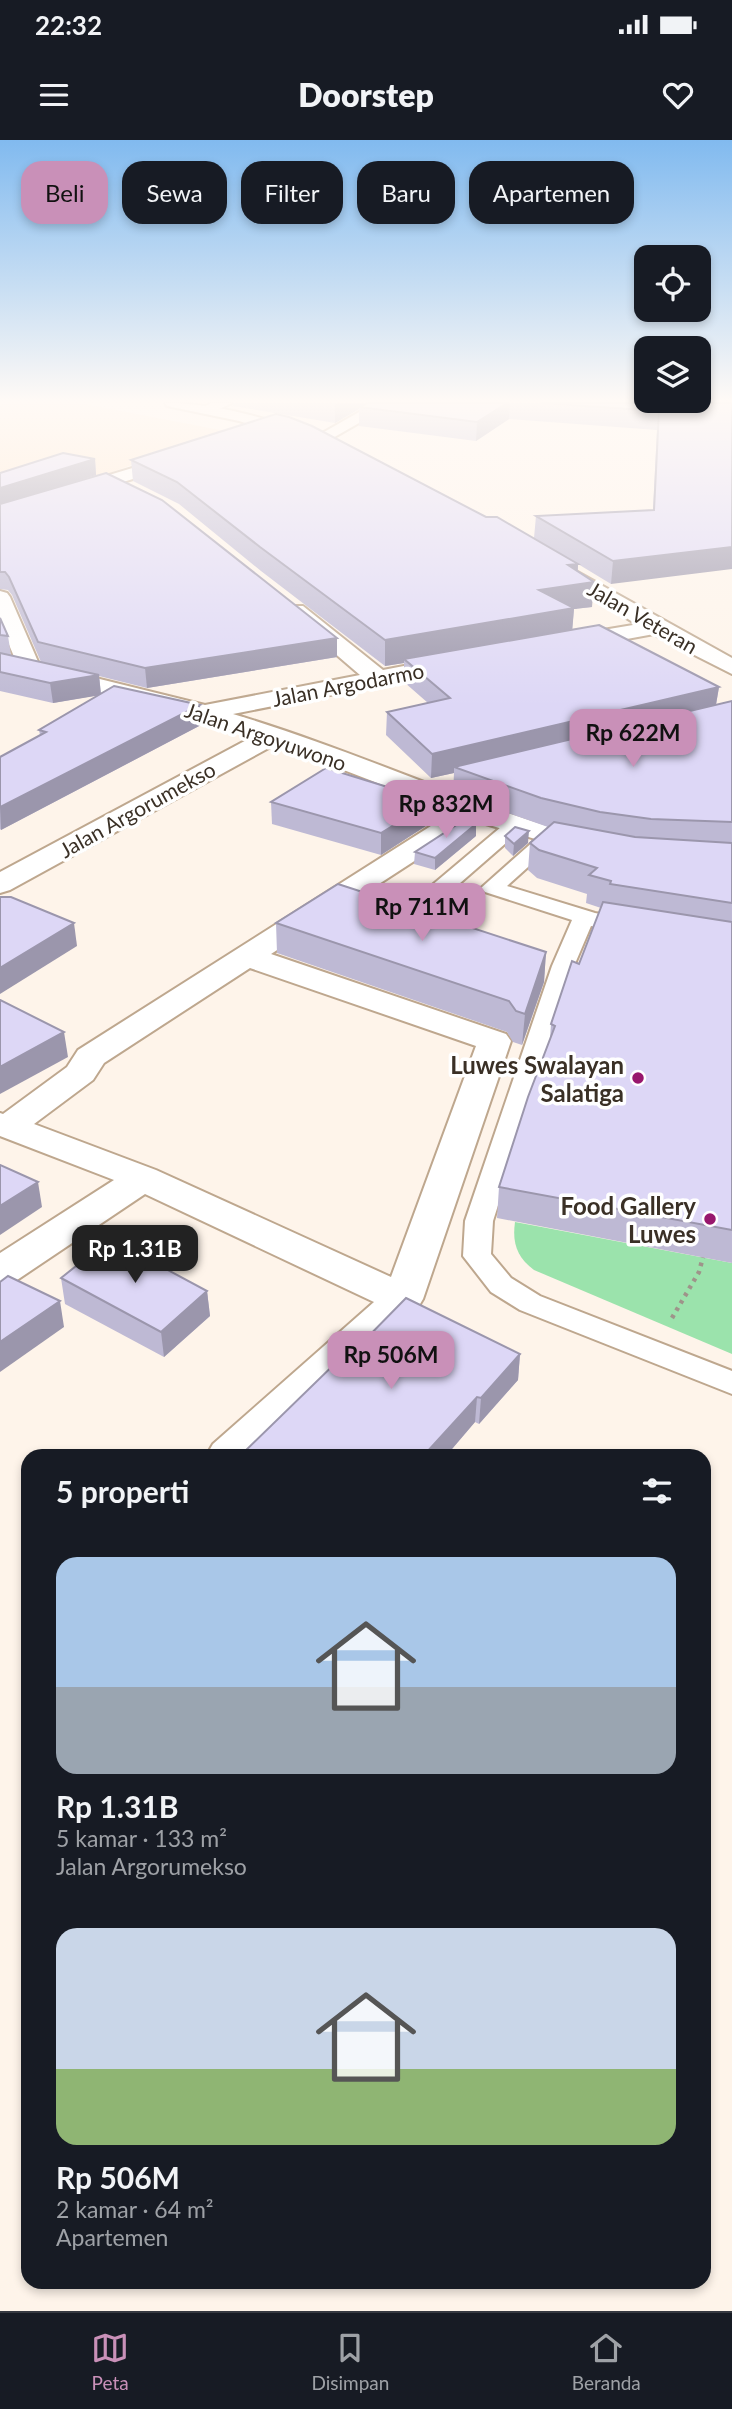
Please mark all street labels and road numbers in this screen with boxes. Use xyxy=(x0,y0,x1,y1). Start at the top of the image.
street label: Jalan Veteran xyxy=(584,576,702,658)
street label: Jalan Argodarmo xyxy=(270,657,426,711)
street label: Jalan Argoyuwono xyxy=(182,697,350,775)
street label: Jalan Argorumekso xyxy=(55,756,219,862)

